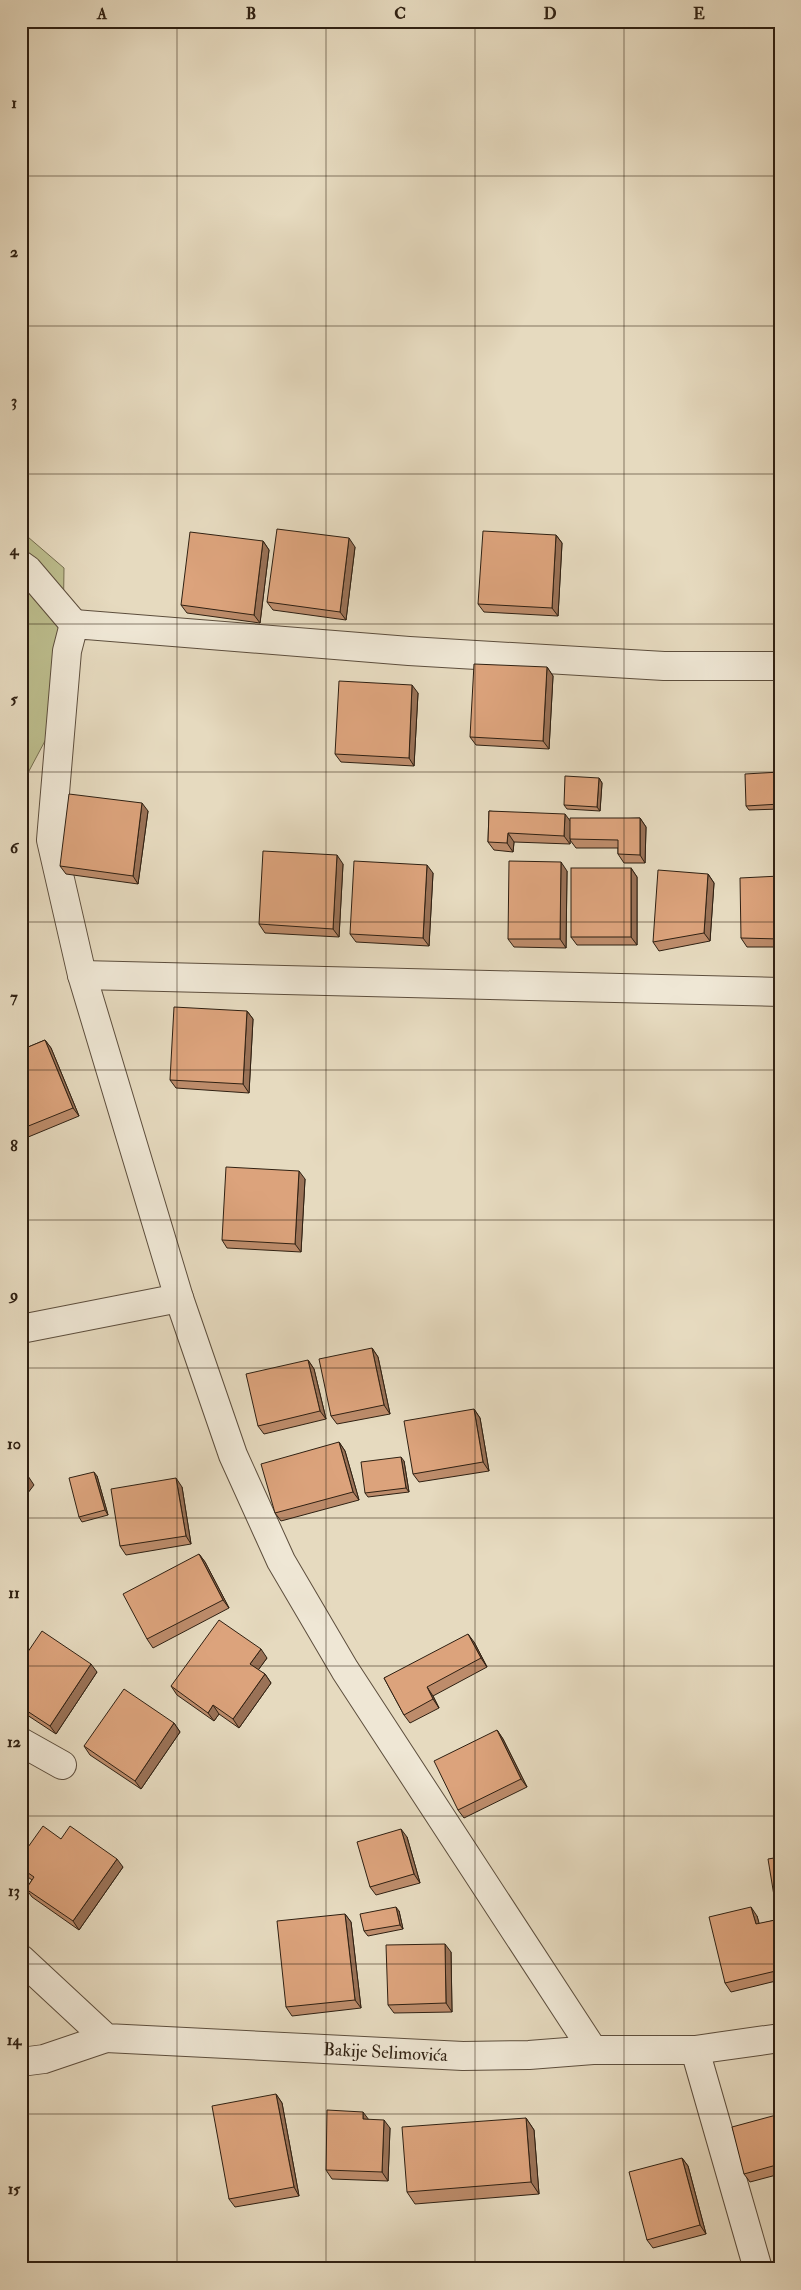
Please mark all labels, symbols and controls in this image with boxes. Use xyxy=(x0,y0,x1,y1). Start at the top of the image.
text: A xyxy=(96,4,108,24)
text: B xyxy=(246,4,256,24)
text: C xyxy=(394,4,406,24)
text: D xyxy=(543,4,557,24)
text: E xyxy=(693,4,705,24)
text: 1 xyxy=(11,93,17,113)
text: 2 xyxy=(10,242,18,262)
text: 3 xyxy=(11,391,17,411)
text: 4 xyxy=(9,540,20,560)
text: 5 xyxy=(10,689,18,709)
text: 6 xyxy=(10,838,20,858)
text: 7 xyxy=(10,987,18,1007)
text: 8 xyxy=(10,1136,18,1156)
text: 9 xyxy=(8,1285,18,1305)
text: 10 xyxy=(7,1434,21,1454)
text: 11 xyxy=(8,1583,20,1603)
text: 12 xyxy=(7,1732,21,1752)
text: 13 xyxy=(8,1881,20,1901)
text: 14 xyxy=(7,2030,23,2050)
street label: Bakije Selimovića xyxy=(323,2037,449,2067)
text: 15 xyxy=(8,2179,21,2199)

